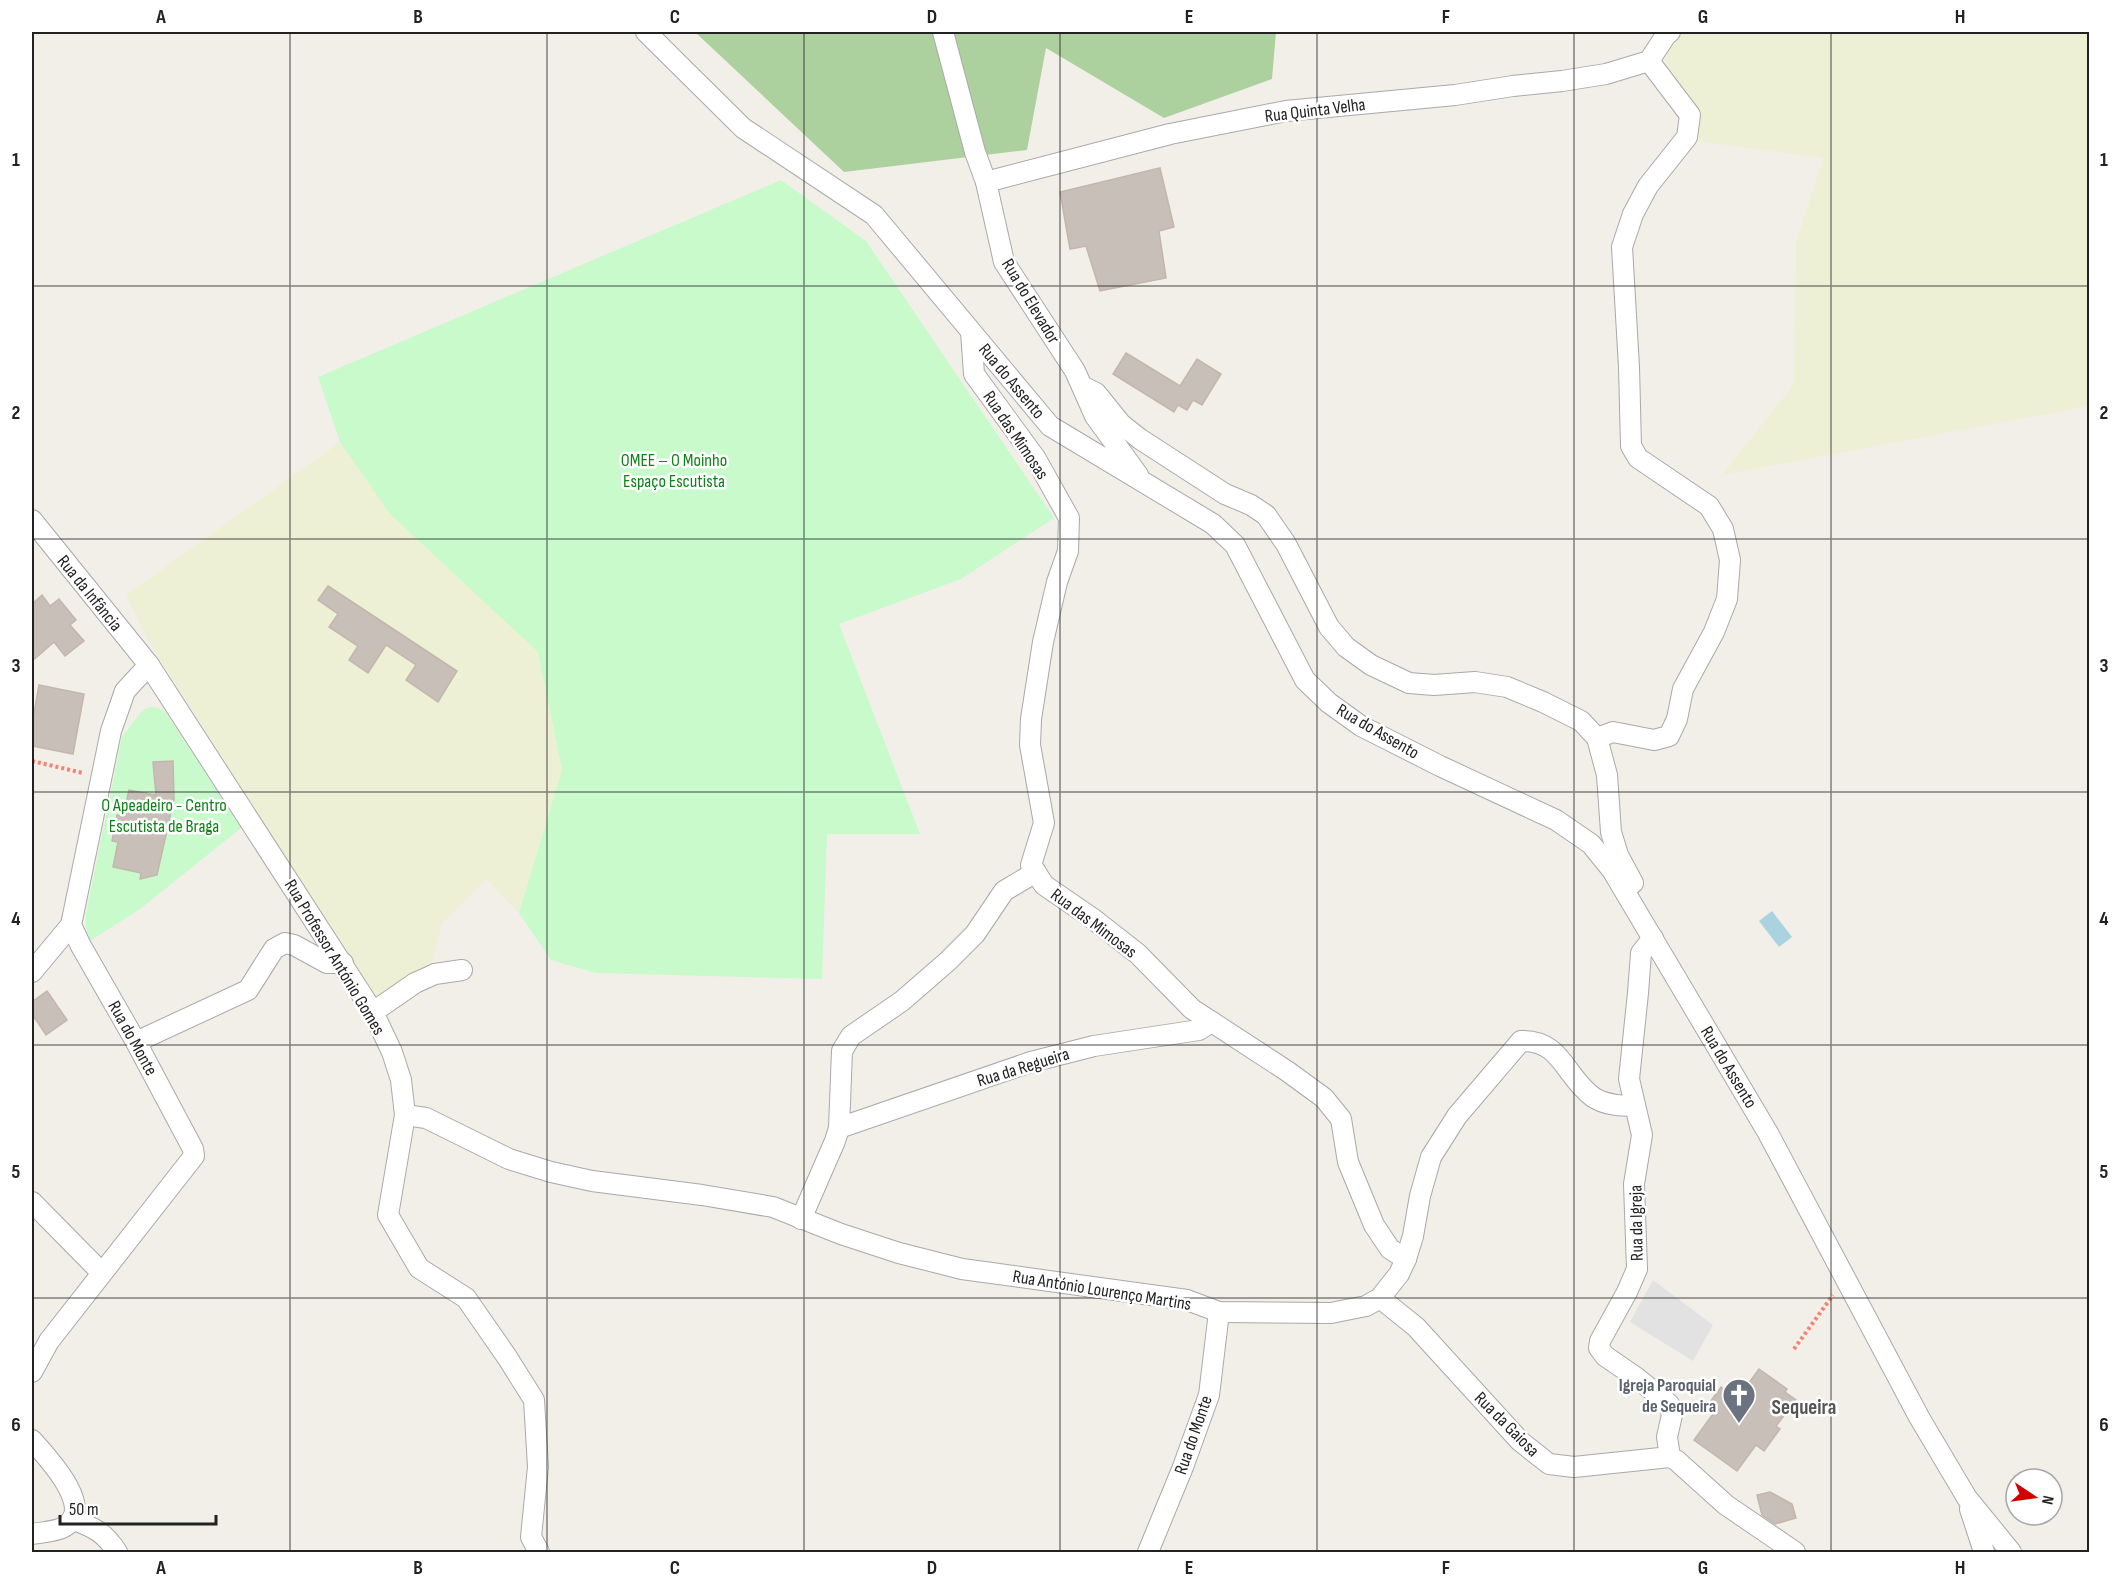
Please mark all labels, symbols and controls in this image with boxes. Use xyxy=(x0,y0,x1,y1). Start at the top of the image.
text: A xyxy=(155,5,166,29)
text: B xyxy=(413,5,423,29)
text: C xyxy=(670,5,680,29)
text: D xyxy=(927,5,937,29)
text: E xyxy=(1185,5,1193,29)
text: F xyxy=(1442,5,1450,29)
text: G xyxy=(1698,5,1708,29)
text: H xyxy=(1955,5,1965,29)
street label: Rua Quinta Velha xyxy=(1264,94,1367,127)
text: 1 xyxy=(12,148,20,172)
text: 1 xyxy=(2100,148,2108,172)
street label: Rua do Elevador xyxy=(997,255,1064,347)
street label: Rua do Assento xyxy=(974,339,1049,423)
street label: Rua das Mimosas xyxy=(978,387,1053,484)
text: 2 xyxy=(12,401,20,425)
text: 2 xyxy=(2100,401,2108,425)
park label: OMEE – O Moinho Espaço Escutista xyxy=(621,450,727,492)
street label: Rua da Infância xyxy=(53,551,127,635)
text: 3 xyxy=(12,654,21,678)
text: 3 xyxy=(2100,654,2109,678)
street label: Rua do Assento xyxy=(1333,699,1423,763)
park label: O Apeadeiro - Centro Escutista de Braga xyxy=(101,795,227,837)
street label: Rua Professor António Gomes xyxy=(280,876,389,1039)
street label: Rua das Mimosas xyxy=(1047,884,1141,963)
text: 4 xyxy=(11,907,21,931)
text: 4 xyxy=(2099,907,2109,931)
street label: Rua do Monte xyxy=(103,997,162,1079)
street label: Rua do Assento xyxy=(1696,1022,1761,1112)
street label: Rua da Regueira xyxy=(974,1043,1072,1091)
text: 5 xyxy=(12,1160,21,1184)
text: 5 xyxy=(2100,1160,2109,1184)
street label: Rua da Igreja xyxy=(1625,1185,1648,1261)
street label: Rua António Lourenço Martins xyxy=(1011,1266,1193,1315)
place label: Igreja Paroquial de Sequeira xyxy=(1619,1375,1716,1417)
church icon: Igreja Paroquial de Sequeira xyxy=(1721,1377,1757,1424)
street label: Rua da Gaiosa xyxy=(1470,1388,1543,1461)
street label: Rua do Monte xyxy=(1170,1393,1217,1477)
district label: Sequeira xyxy=(1772,1395,1836,1420)
text: 6 xyxy=(11,1413,21,1437)
text: 6 xyxy=(2099,1413,2109,1437)
north arrow xyxy=(2004,1467,2064,1527)
scale bar xyxy=(60,1488,216,1526)
text: N xyxy=(2037,1494,2057,1506)
text: 50 m xyxy=(69,1499,99,1520)
text: A xyxy=(155,1556,166,1580)
text: B xyxy=(413,1556,423,1580)
text: C xyxy=(670,1556,680,1580)
text: D xyxy=(927,1556,937,1580)
text: E xyxy=(1185,1556,1193,1580)
text: F xyxy=(1442,1556,1450,1580)
text: G xyxy=(1698,1556,1708,1580)
text: H xyxy=(1955,1556,1965,1580)

